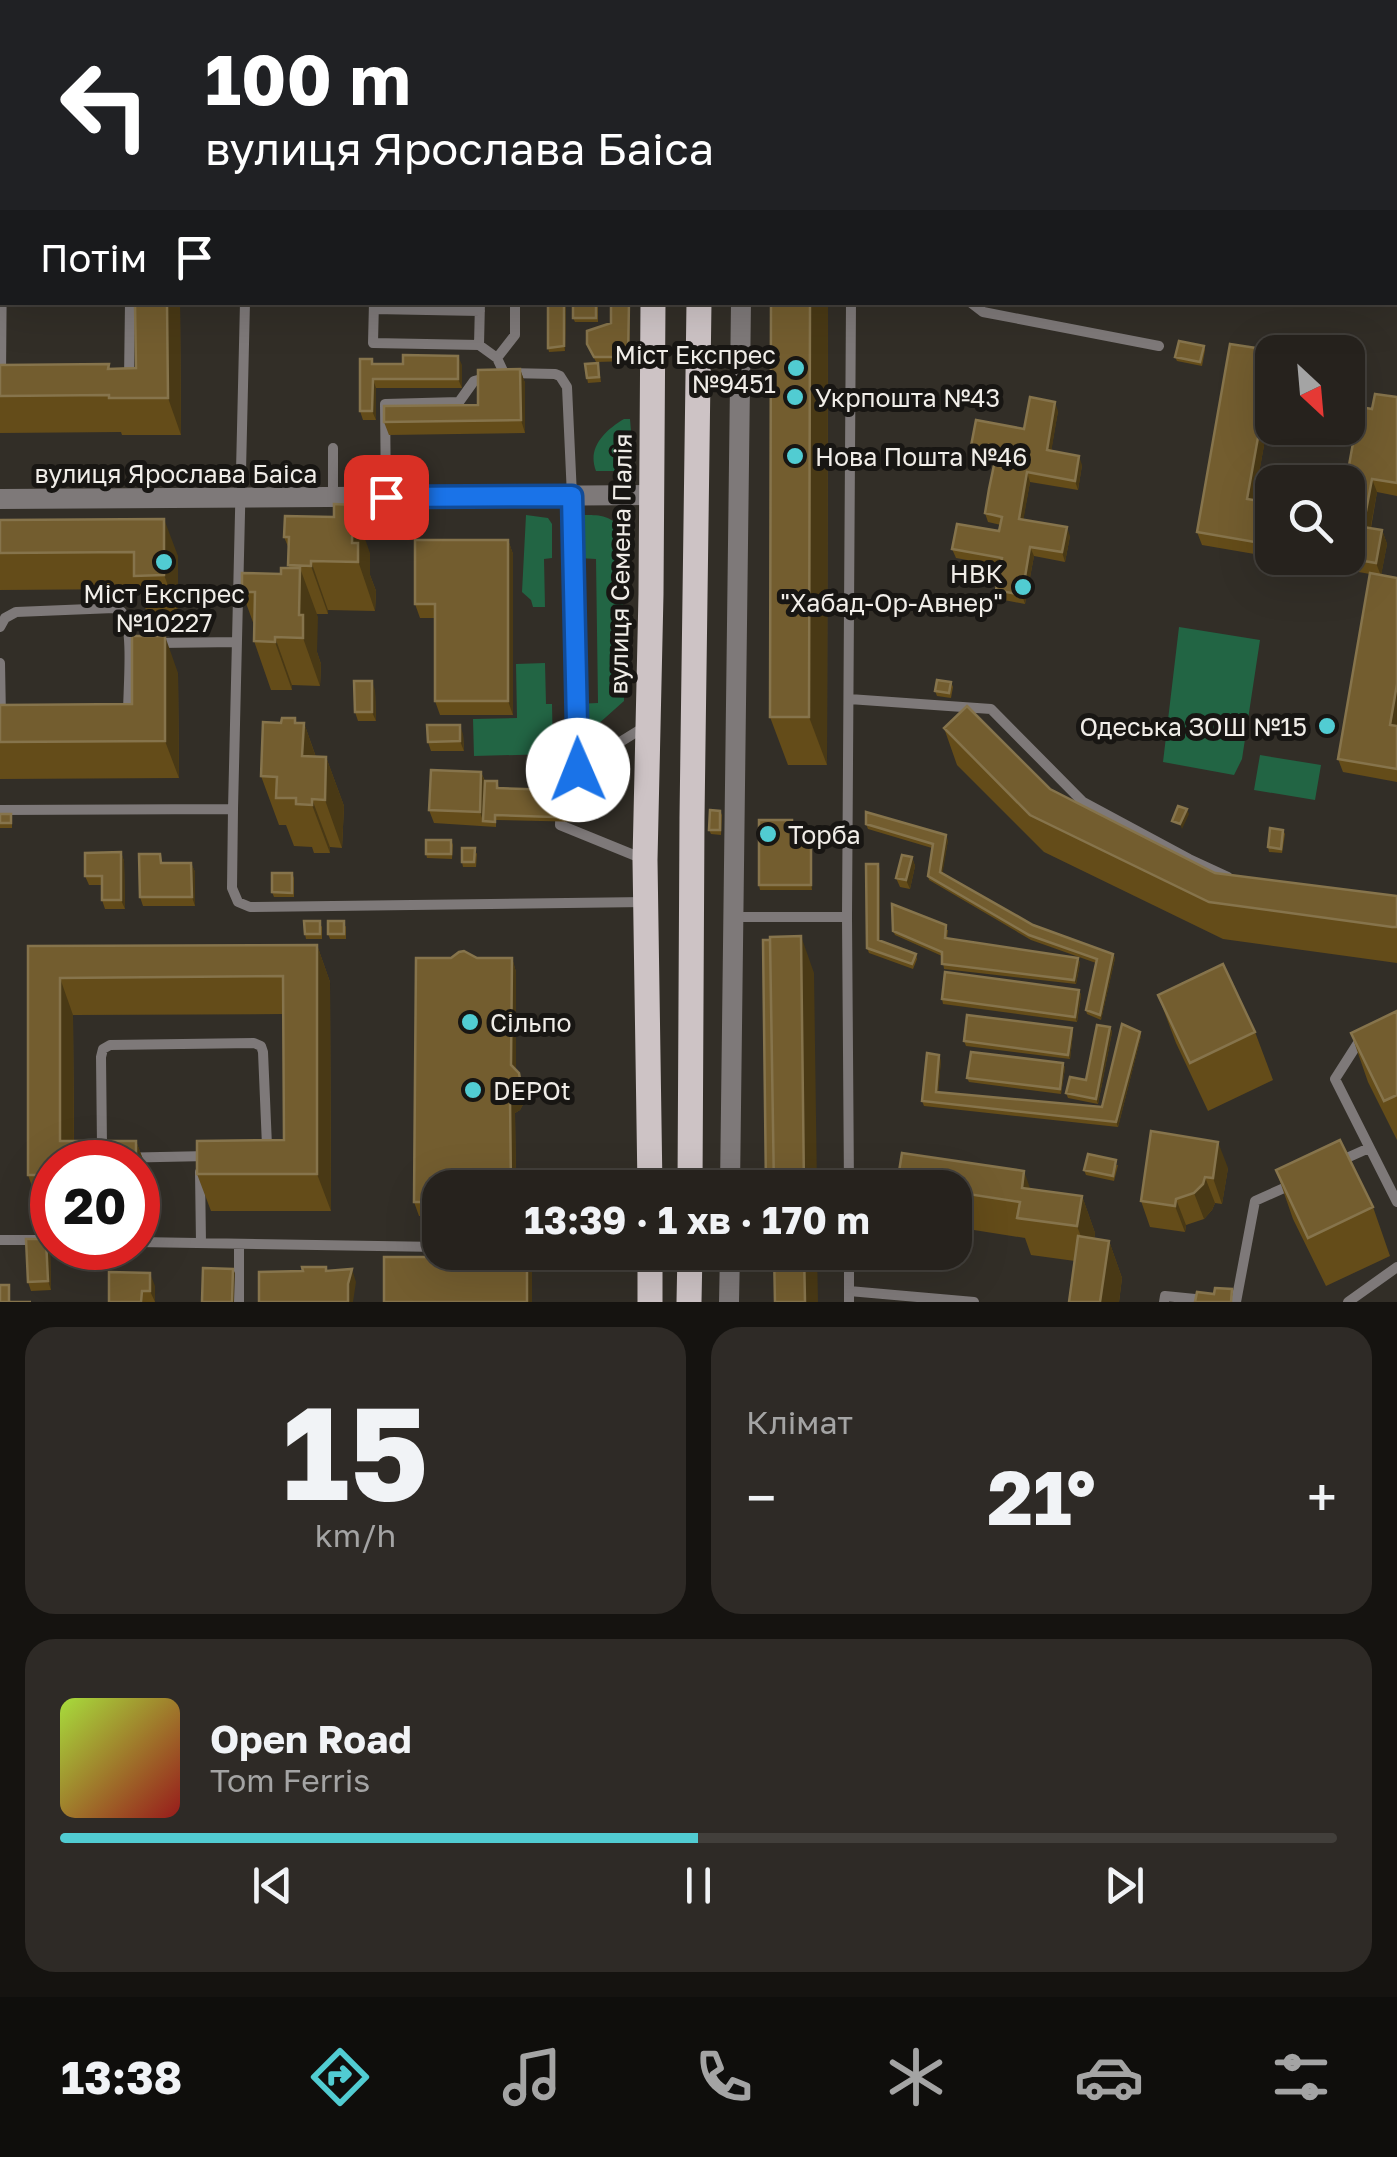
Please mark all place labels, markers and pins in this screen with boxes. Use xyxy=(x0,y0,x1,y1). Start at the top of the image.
place label: Міст Експрес №9451 xyxy=(614,339,776,399)
marker: Міст Експрес №9451 xyxy=(785,357,807,379)
place label: Укрпошта №43 xyxy=(815,382,1000,413)
marker: Укрпошта №43 xyxy=(784,386,806,408)
place label: Нова Пошта №46 xyxy=(815,441,1027,472)
marker: Нова Пошта №46 xyxy=(784,445,806,467)
pin xyxy=(344,455,429,540)
marker: Міст Експрес №10227 xyxy=(153,551,175,573)
place label: НВК "Хабад-Ор-Авнер" xyxy=(780,558,1003,618)
marker: НВК "Хабад-Ор-Авнер" xyxy=(1012,576,1034,598)
place label: Міст Експрес №10227 xyxy=(83,578,245,638)
place label: Одеська ЗОШ №15 xyxy=(1080,711,1307,742)
marker: Одеська ЗОШ №15 xyxy=(1316,715,1338,737)
place label: Торба xyxy=(788,819,861,850)
marker: Торба xyxy=(757,823,779,845)
place label: Сільпо xyxy=(490,1007,571,1038)
marker: Сільпо xyxy=(459,1011,481,1033)
place label: DEPOt xyxy=(493,1075,571,1106)
marker: DEPOt xyxy=(462,1079,484,1101)

